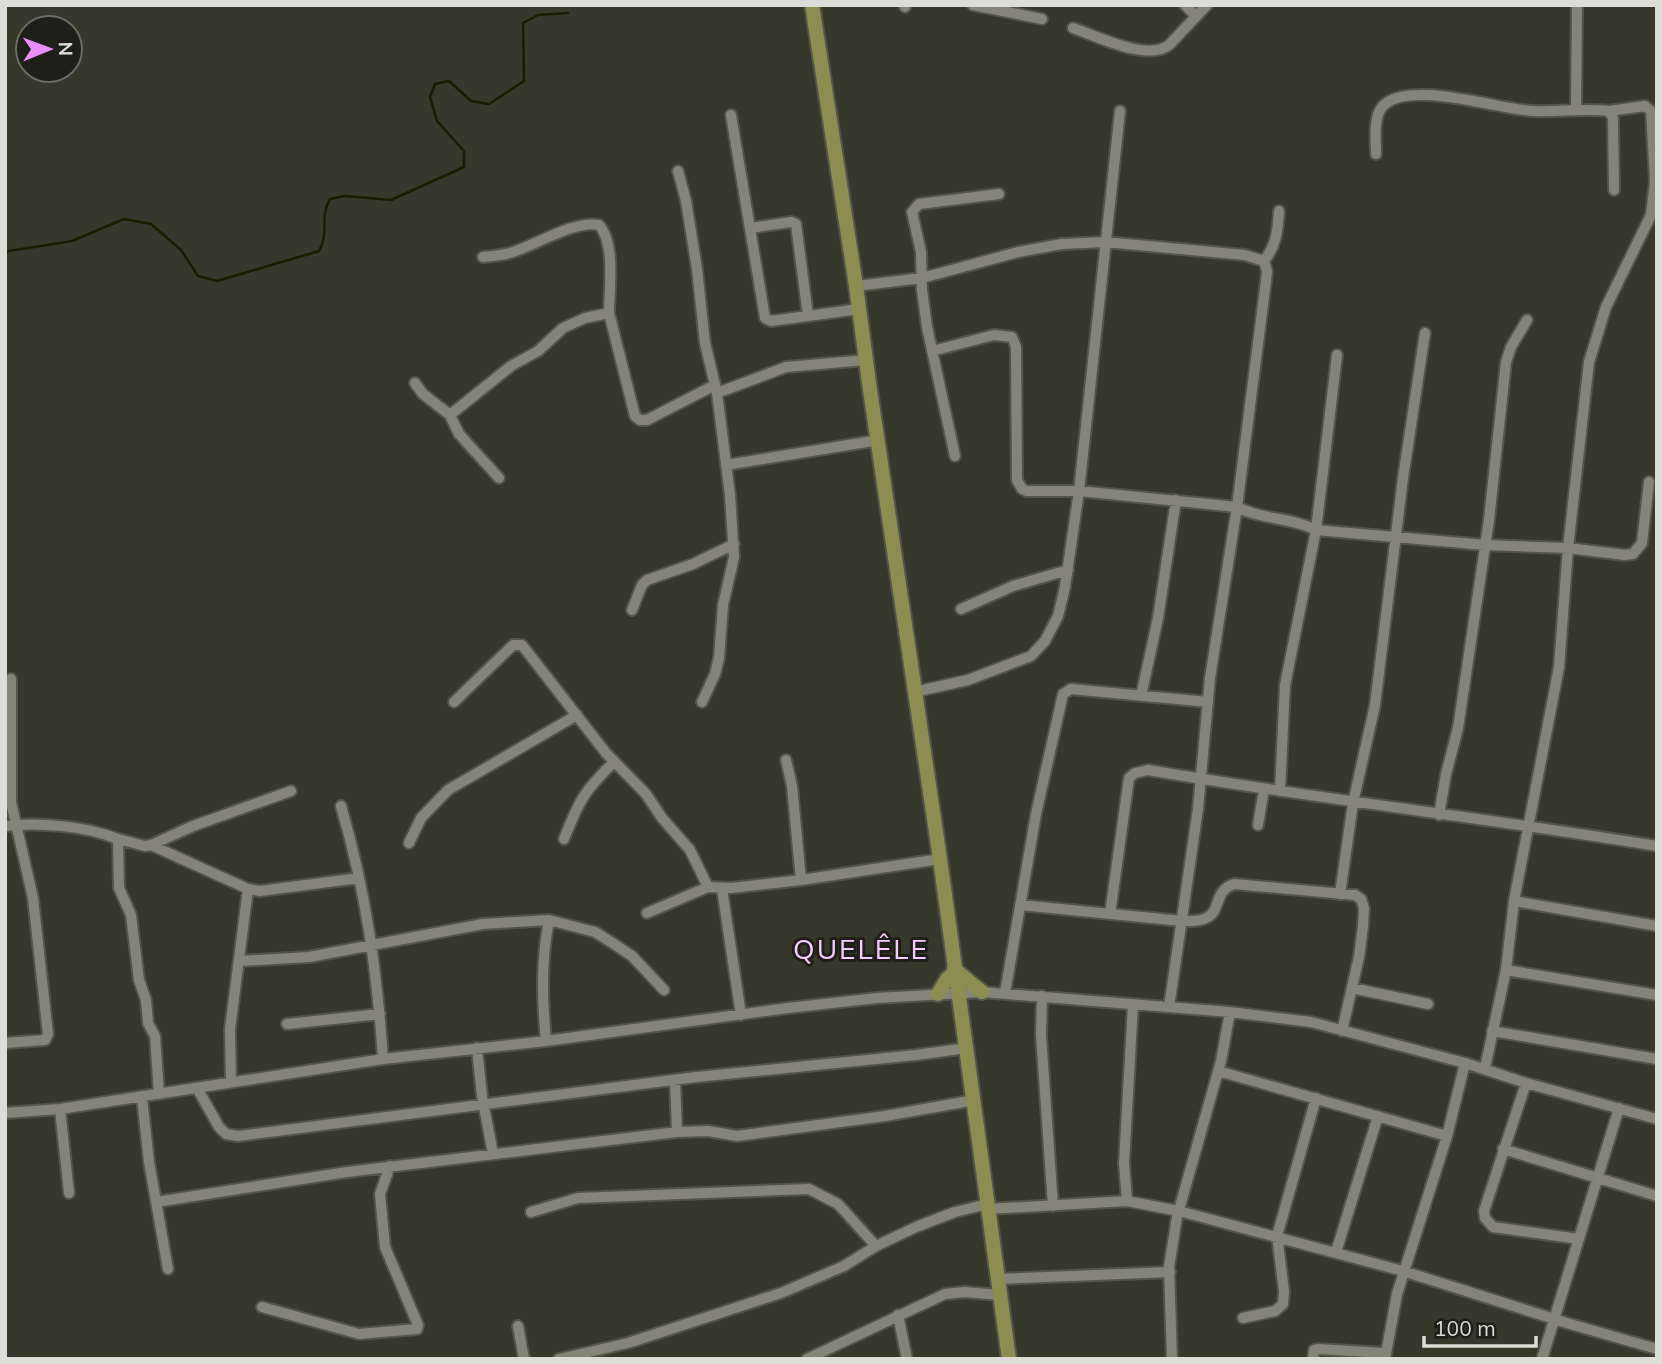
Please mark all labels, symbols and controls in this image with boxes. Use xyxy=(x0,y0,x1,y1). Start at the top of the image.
north arrow xyxy=(14,14,84,84)
text: N xyxy=(54,41,78,56)
district label: QUELÊLE xyxy=(793,931,929,966)
scale bar xyxy=(1424,1304,1536,1348)
text: 100 m xyxy=(1434,1315,1496,1341)

